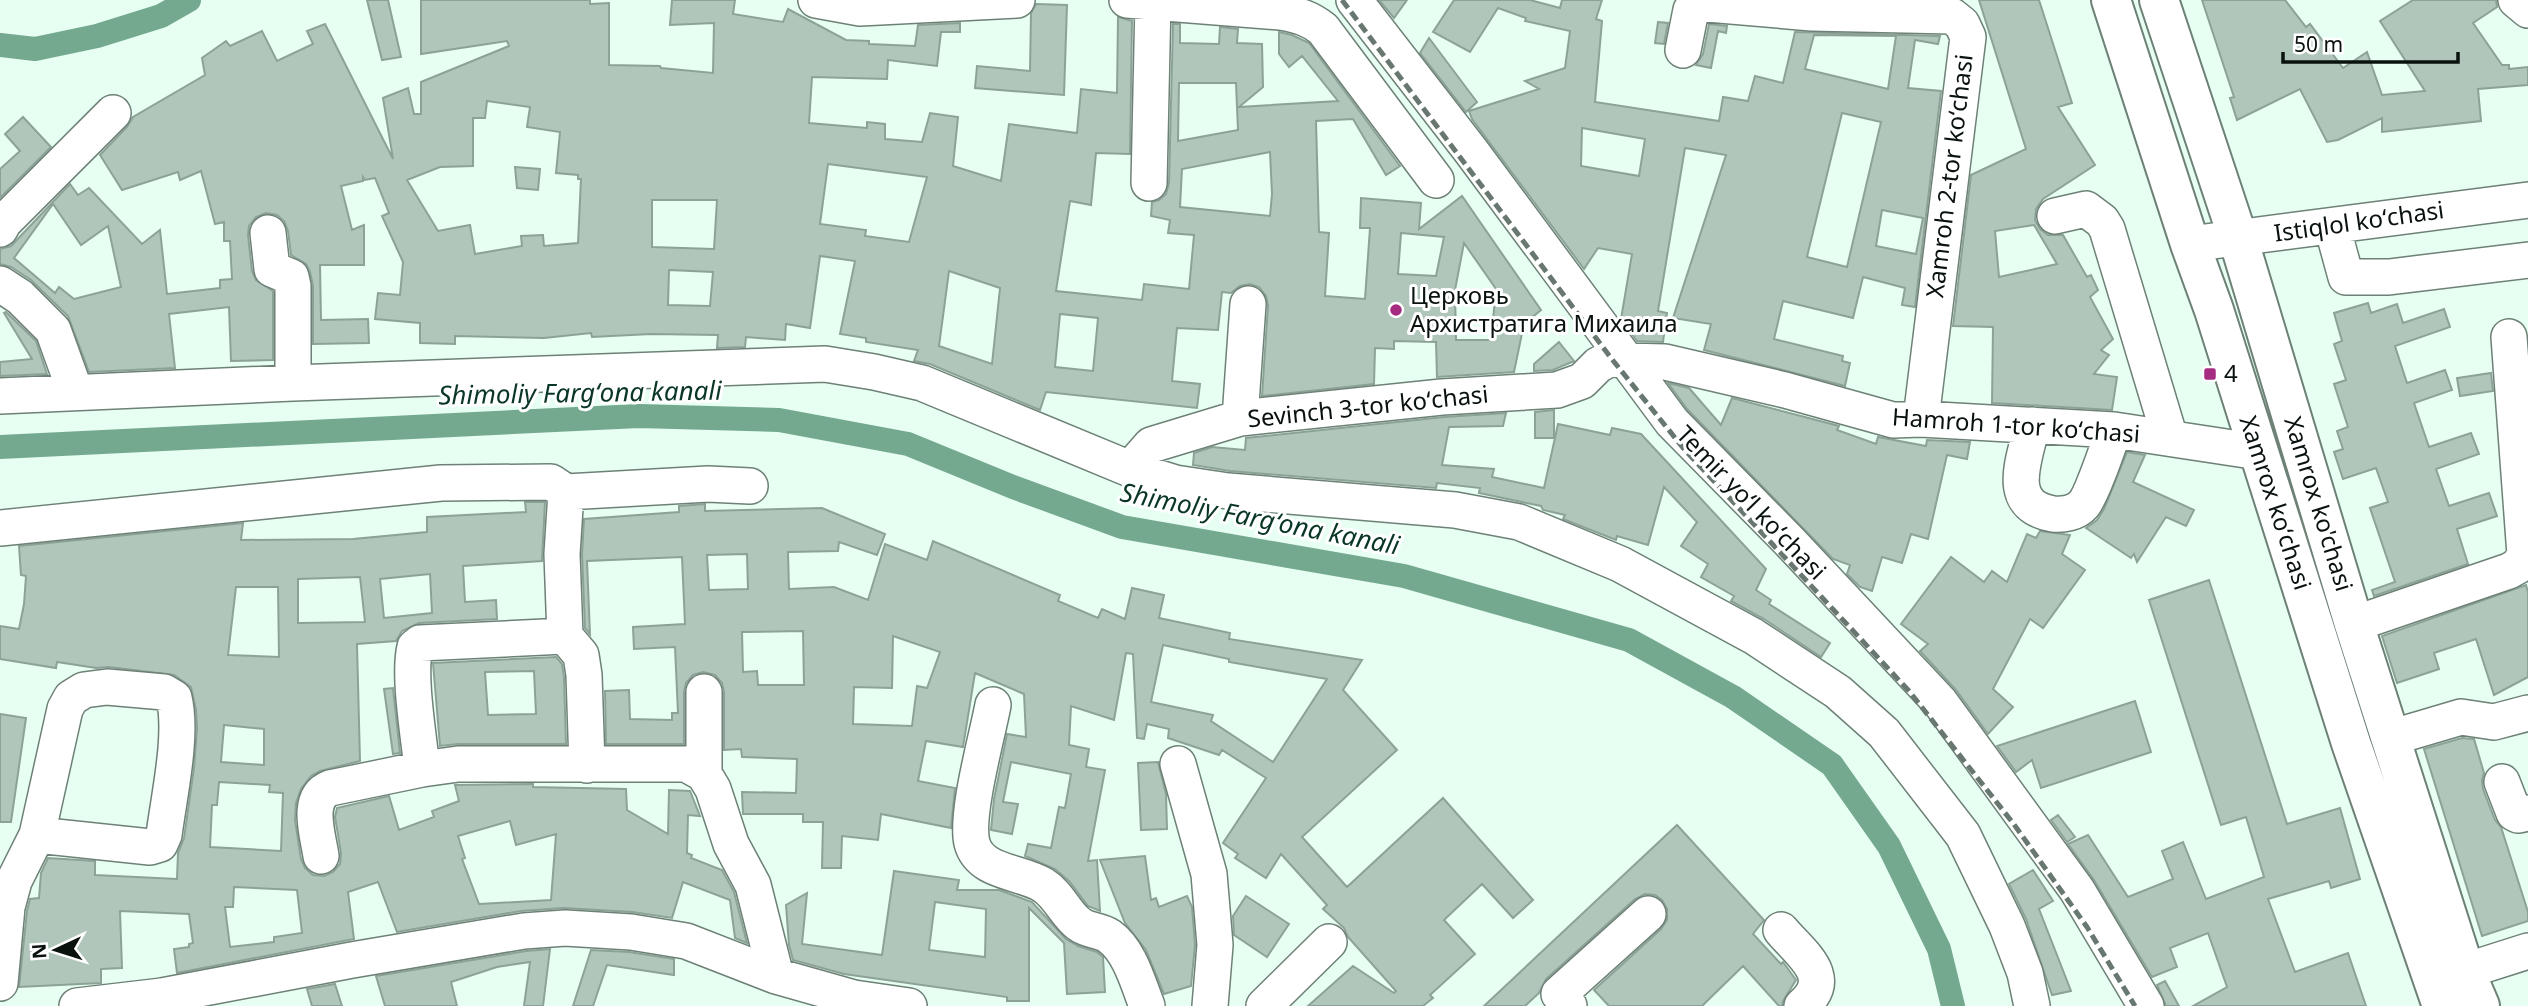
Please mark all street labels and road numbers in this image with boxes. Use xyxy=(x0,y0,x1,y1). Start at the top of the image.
street label: Xamroh 2-tor koʻchasi xyxy=(1917,52,1980,299)
street label: Istiqlol koʻchasi xyxy=(2272,192,2446,249)
street label: Sevinch 3-tor koʻchasi xyxy=(1246,376,1490,435)
street label: Hamroh 1-tor koʻchasi xyxy=(1891,399,2141,450)
street label: Xamrox koʻchasi xyxy=(2233,411,2320,594)
street label: Xamrox ko'chasi xyxy=(2277,412,2362,595)
street label: Temir yoʻl koʻchasi xyxy=(1670,418,1834,586)

